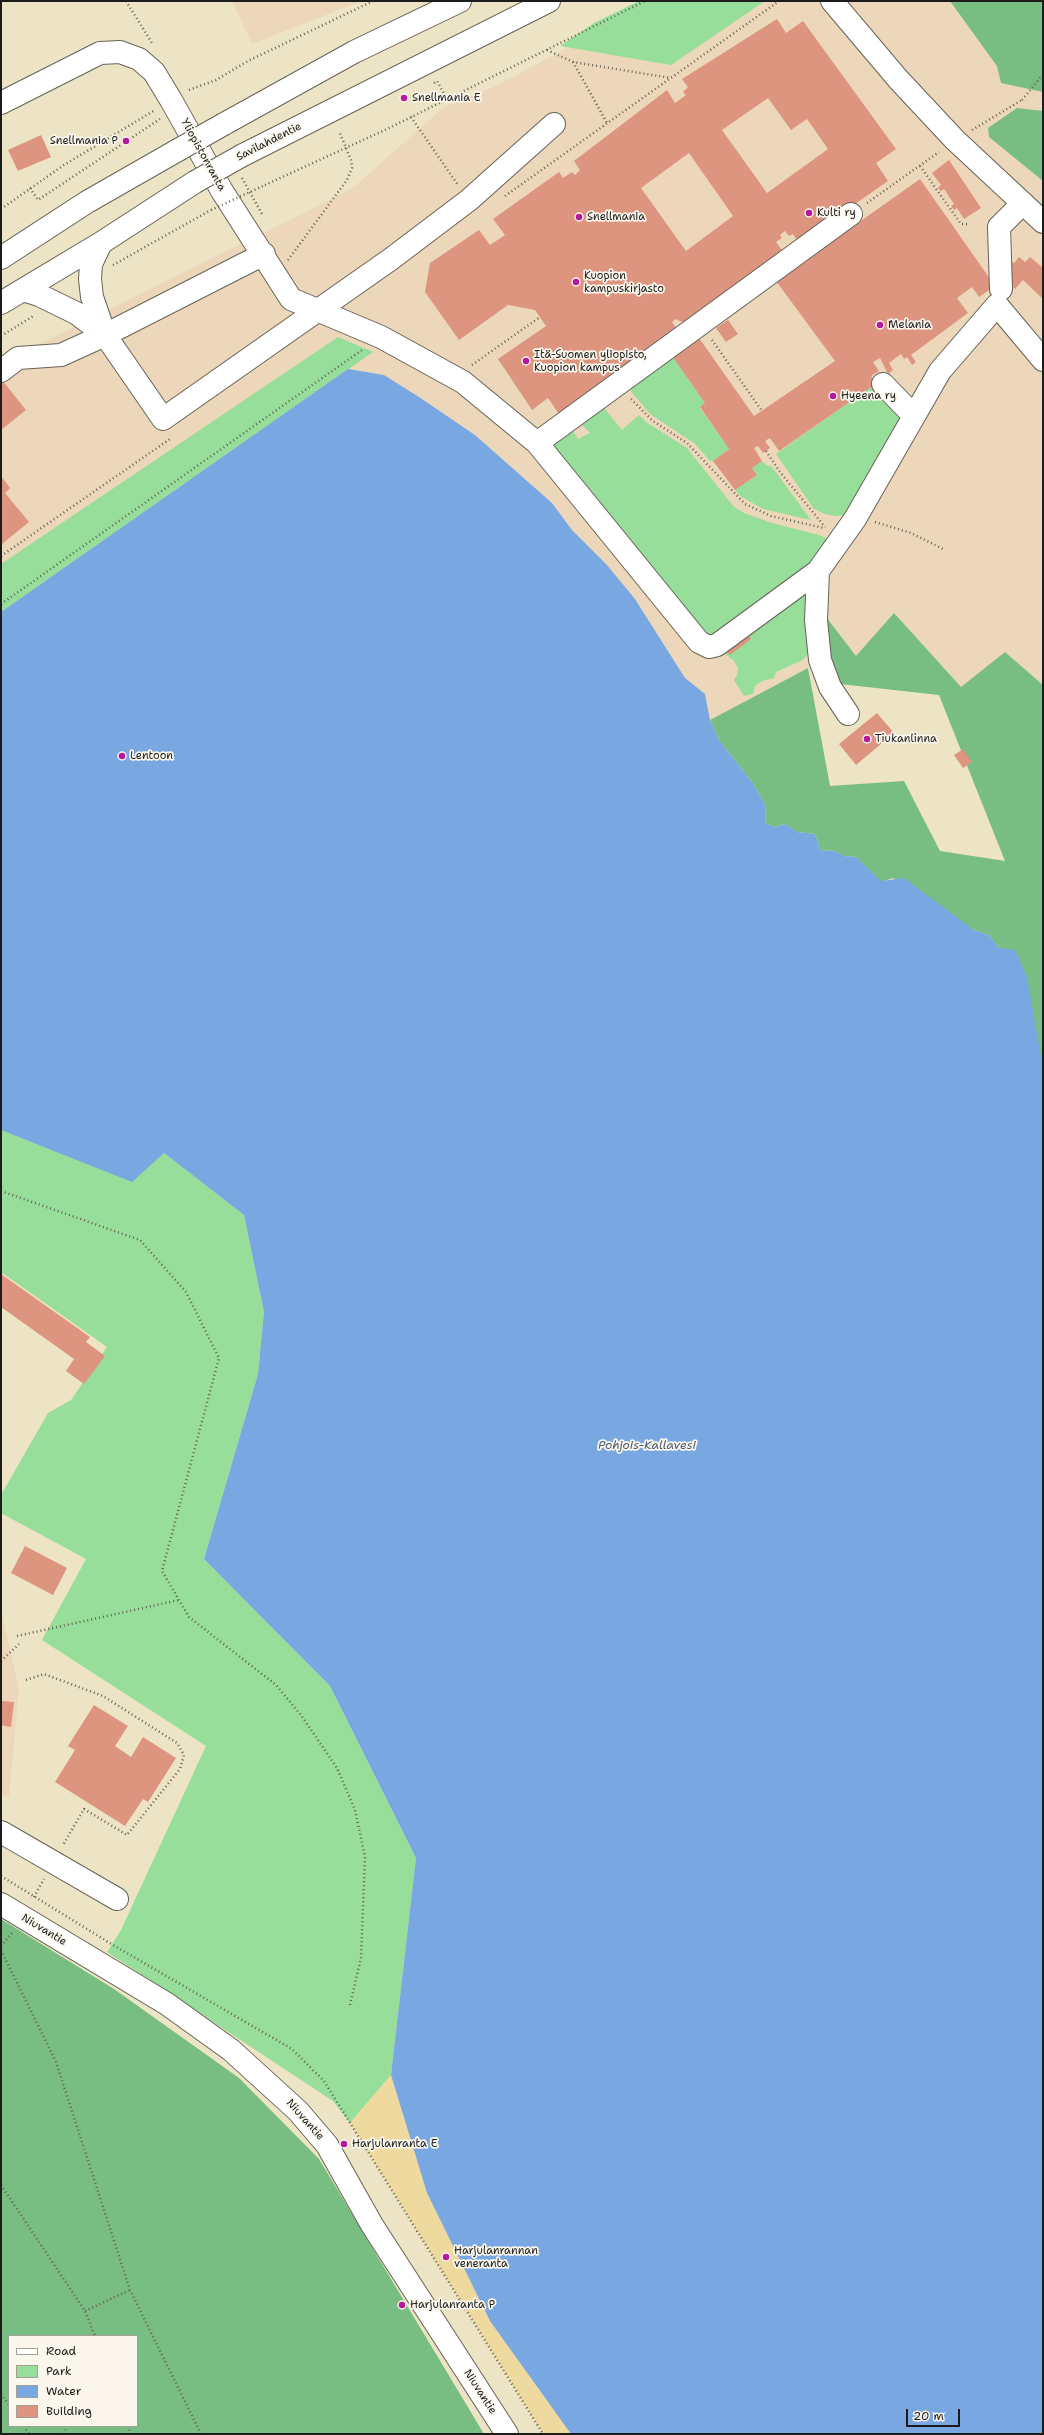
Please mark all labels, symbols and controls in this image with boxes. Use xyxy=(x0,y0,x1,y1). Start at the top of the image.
place label: Snellmania E xyxy=(412,91,481,105)
marker: Snellmania E xyxy=(399,93,409,103)
street label: Yliopistonranta xyxy=(178,117,228,193)
street label: Savilahdentie xyxy=(234,120,304,164)
place label: Snellmania P xyxy=(50,134,118,148)
marker: Snellmania P xyxy=(121,136,131,146)
place label: Kulti ry xyxy=(817,206,856,220)
marker: Kulti ry xyxy=(804,208,814,218)
place label: Snellmania xyxy=(587,210,645,224)
marker: Snellmania xyxy=(574,212,584,222)
place label: Kuopion kampuskirjasto xyxy=(584,269,664,295)
marker: Kuopion kampuskirjasto xyxy=(571,277,581,287)
place label: Melania xyxy=(888,318,931,332)
marker: Melania xyxy=(875,320,885,330)
place label: Itä-Suomen yliopisto, Kuopion kampus xyxy=(534,348,647,374)
marker: Itä-Suomen yliopisto, Kuopion kampus xyxy=(521,356,531,366)
place label: Hyeena ry xyxy=(841,389,896,403)
marker: Hyeena ry xyxy=(828,391,838,401)
place label: Tiukanlinna xyxy=(875,732,937,746)
marker: Tiukanlinna xyxy=(862,734,872,744)
place label: Lentoon xyxy=(130,749,173,763)
marker: Lentoon xyxy=(117,751,127,761)
water label: Pohjois-Kallavesi xyxy=(598,1439,696,1453)
street label: Niuvantie xyxy=(19,1911,69,1949)
street label: Niuvantie xyxy=(283,2097,327,2143)
place label: Harjulanranta E xyxy=(352,2137,438,2151)
marker: Harjulanranta E xyxy=(339,2139,349,2149)
place label: Harjulanrannan veneranta xyxy=(454,2244,538,2270)
marker: Harjulanrannan veneranta xyxy=(441,2252,451,2262)
place label: Harjulanranta P xyxy=(410,2298,495,2312)
marker: Harjulanranta P xyxy=(397,2300,407,2310)
legend xyxy=(8,2335,138,2427)
text: Road xyxy=(46,2343,76,2359)
text: Park xyxy=(46,2363,72,2379)
street label: Niuvantie xyxy=(461,2367,499,2417)
text: Water xyxy=(46,2383,81,2399)
scale bar xyxy=(908,2401,962,2427)
text: Building xyxy=(46,2403,92,2419)
text: 20 m xyxy=(913,2408,944,2424)

